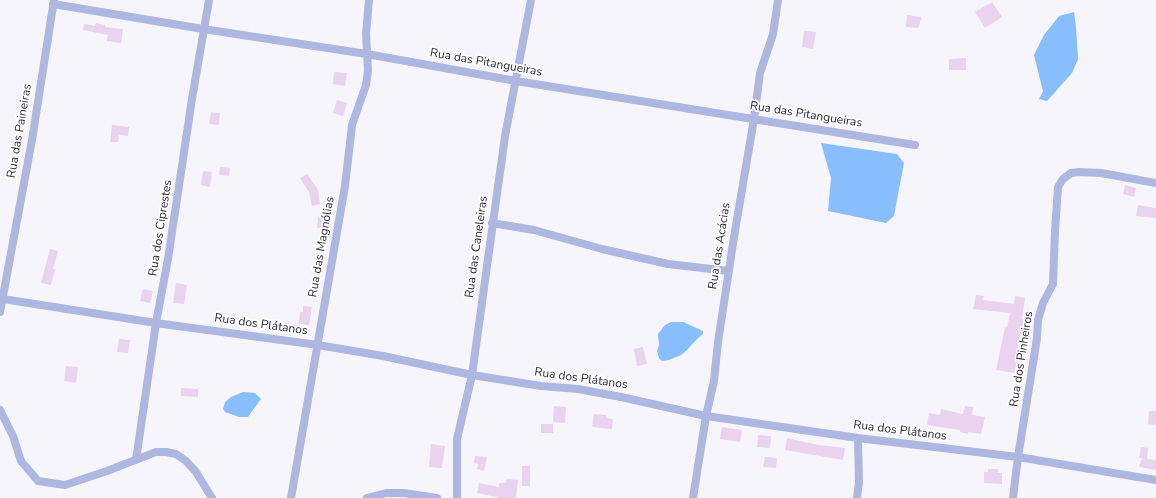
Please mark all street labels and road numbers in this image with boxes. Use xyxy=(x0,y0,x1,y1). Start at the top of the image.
street label: Rua das Pitangueiras xyxy=(429,46,543,80)
street label: Rua das Paineiras xyxy=(5,83,35,179)
street label: Rua das Pitangueiras xyxy=(749,99,863,131)
street label: Rua dos Ciprestes xyxy=(146,179,176,277)
street label: Rua das Caneleiras xyxy=(463,195,491,299)
street label: Rua das Magnólias xyxy=(306,196,338,298)
street label: Rua das Acácias xyxy=(706,202,734,290)
street label: Rua dos Pinheiros xyxy=(1007,310,1037,408)
street label: Rua dos Plátanos xyxy=(213,311,309,339)
street label: Rua dos Plátanos xyxy=(533,365,629,393)
street label: Rua dos Plátanos xyxy=(852,418,948,444)

